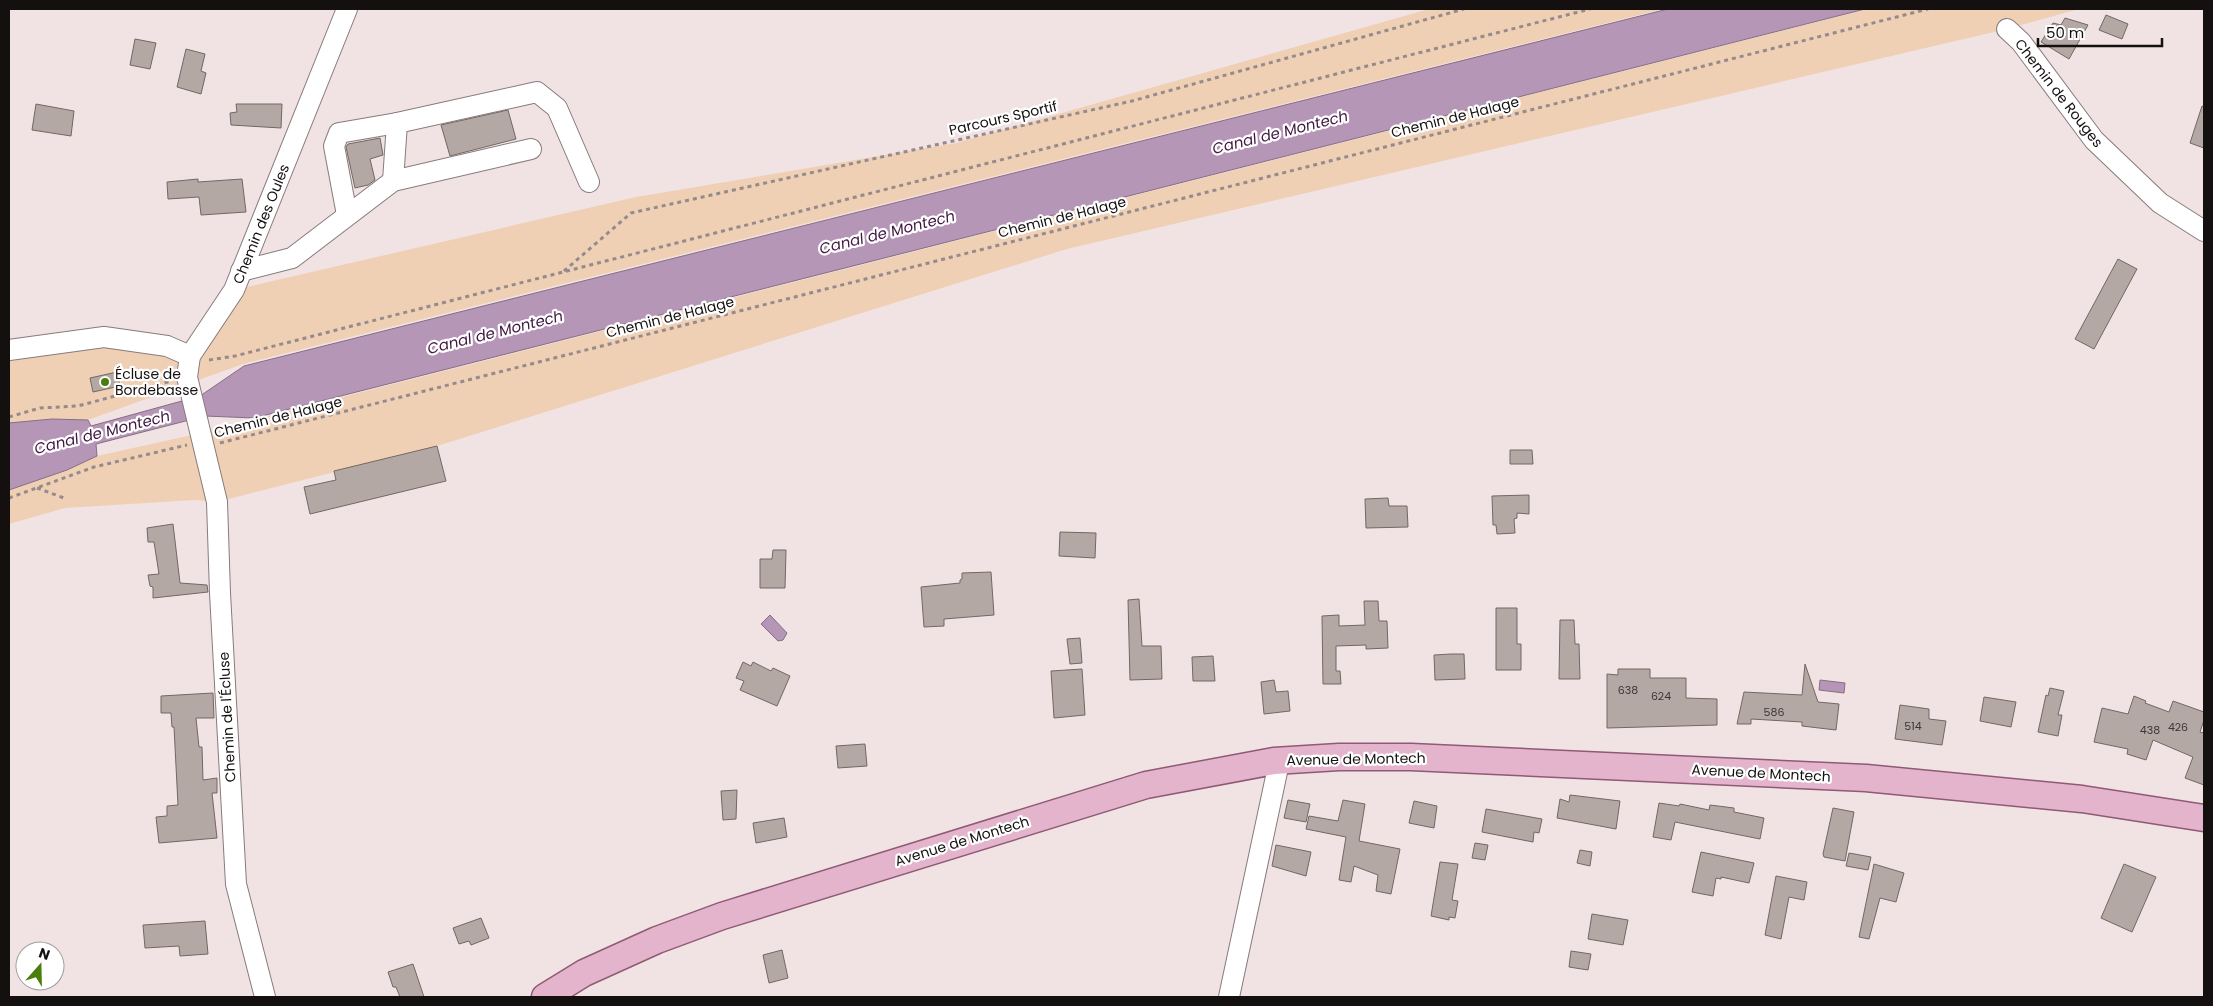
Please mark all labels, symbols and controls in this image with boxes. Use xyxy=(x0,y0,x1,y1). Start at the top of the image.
scale bar xyxy=(2038,15,2162,47)
text: 50 m xyxy=(2046,22,2084,43)
street label: Chemin de Rouges xyxy=(2010,35,2108,151)
street label: Chemin de Halage xyxy=(1389,91,1521,143)
street label: Parcours Sportif xyxy=(947,96,1059,140)
water label: Canal de Montech xyxy=(1210,105,1350,159)
street label: Chemin des Oules xyxy=(228,161,294,287)
street label: Chemin de Halage xyxy=(996,191,1128,243)
water label: Canal de Montech xyxy=(817,205,957,259)
street label: Chemin de Halage xyxy=(604,291,736,343)
water label: Canal de Montech xyxy=(425,305,565,359)
place label: Écluse de Bordebasse xyxy=(115,364,198,400)
marker: Écluse de Bordebasse xyxy=(99,376,111,388)
street label: Chemin de Halage xyxy=(212,391,344,443)
water label: Canal de Montech xyxy=(32,405,172,459)
street label: Chemin de l'Écluse xyxy=(214,651,240,783)
house number: 638 xyxy=(1618,682,1638,698)
house number: 624 xyxy=(1651,688,1671,704)
house number: 586 xyxy=(1764,704,1784,720)
house number: 514 xyxy=(1904,718,1922,734)
house number: 426 xyxy=(2168,719,2188,735)
house number: 438 xyxy=(2140,722,2160,738)
street label: Avenue de Montech xyxy=(1286,748,1426,770)
street label: Avenue de Montech xyxy=(1691,759,1831,787)
street label: Avenue de Montech xyxy=(892,811,1032,871)
north arrow xyxy=(15,941,65,991)
text: N xyxy=(36,943,53,965)

